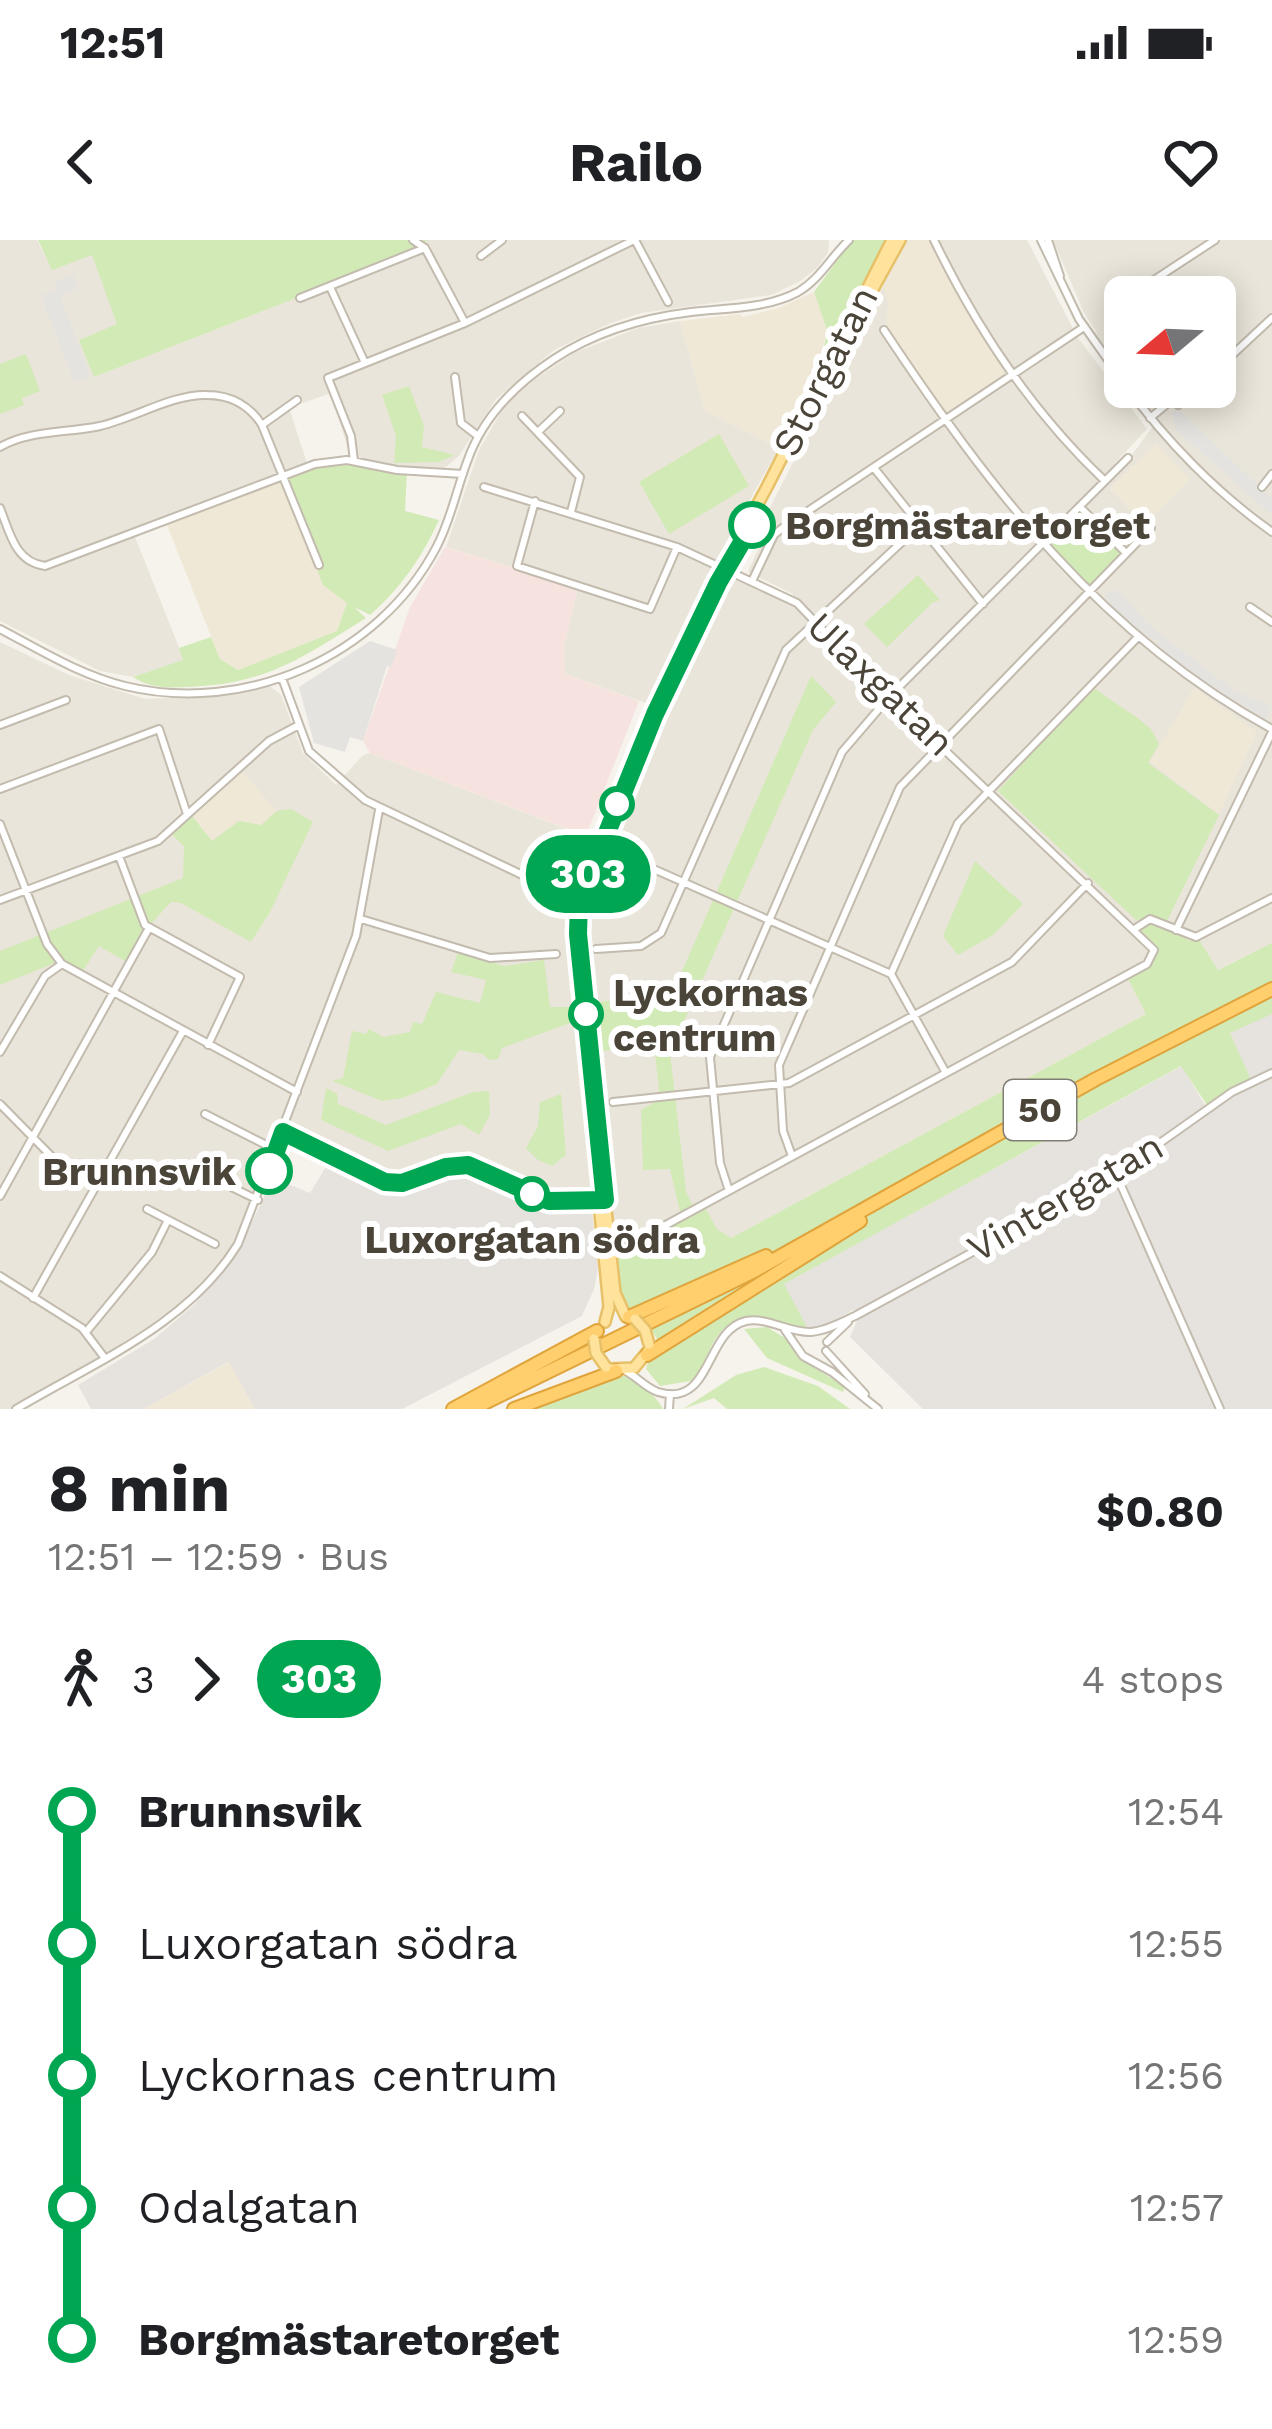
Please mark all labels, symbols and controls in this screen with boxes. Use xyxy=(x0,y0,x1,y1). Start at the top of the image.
text: 12:51 xyxy=(60,16,165,69)
icon: back xyxy=(48,129,114,195)
icon: heart xyxy=(1158,129,1224,195)
text: Railo xyxy=(569,131,703,194)
north arrow xyxy=(1104,276,1236,408)
map controls xyxy=(1104,276,1236,408)
street label: Storgatan xyxy=(763,279,887,463)
marker: Borgmästaretorget xyxy=(730,503,774,547)
place label: Borgmästaretorget xyxy=(785,503,1150,548)
street label: Ulaxgatan xyxy=(798,603,964,765)
unlabelled marker xyxy=(601,788,633,820)
line badge: 303 xyxy=(519,835,657,913)
text: 303 xyxy=(550,849,626,898)
place label: Lyckornas centrum xyxy=(613,970,808,1060)
marker: Lyckornas centrum xyxy=(570,998,602,1030)
road number: 50 xyxy=(1004,1080,1076,1140)
street label: Vintergatan xyxy=(959,1123,1171,1271)
place label: Brunnsvik xyxy=(42,1149,237,1194)
marker: Brunnsvik xyxy=(247,1149,291,1193)
marker: Luxorgatan södra xyxy=(516,1178,548,1210)
place label: Luxorgatan södra xyxy=(364,1217,700,1262)
text: 8 min xyxy=(48,1450,231,1527)
text: $0.80 xyxy=(1096,1485,1224,1538)
text: 12:51 – 12:59 · Bus xyxy=(48,1534,389,1579)
icon: walk xyxy=(48,1646,114,1712)
icon: forward xyxy=(173,1646,239,1712)
text: 303 xyxy=(281,1654,357,1703)
text: 3 xyxy=(132,1657,155,1702)
text: 4 stops xyxy=(1082,1657,1224,1702)
text: Brunnsvik xyxy=(138,1785,362,1838)
text: 12:54 xyxy=(1128,1789,1224,1834)
text: Luxorgatan södra xyxy=(138,1917,518,1970)
text: 12:55 xyxy=(1129,1921,1224,1966)
text: Lyckornas centrum xyxy=(138,2049,558,2102)
text: 12:56 xyxy=(1128,2053,1224,2098)
text: Odalgatan xyxy=(138,2181,360,2234)
text: 12:57 xyxy=(1130,2185,1224,2230)
text: Borgmästaretorget xyxy=(138,2313,559,2366)
text: 12:59 xyxy=(1128,2317,1224,2362)

